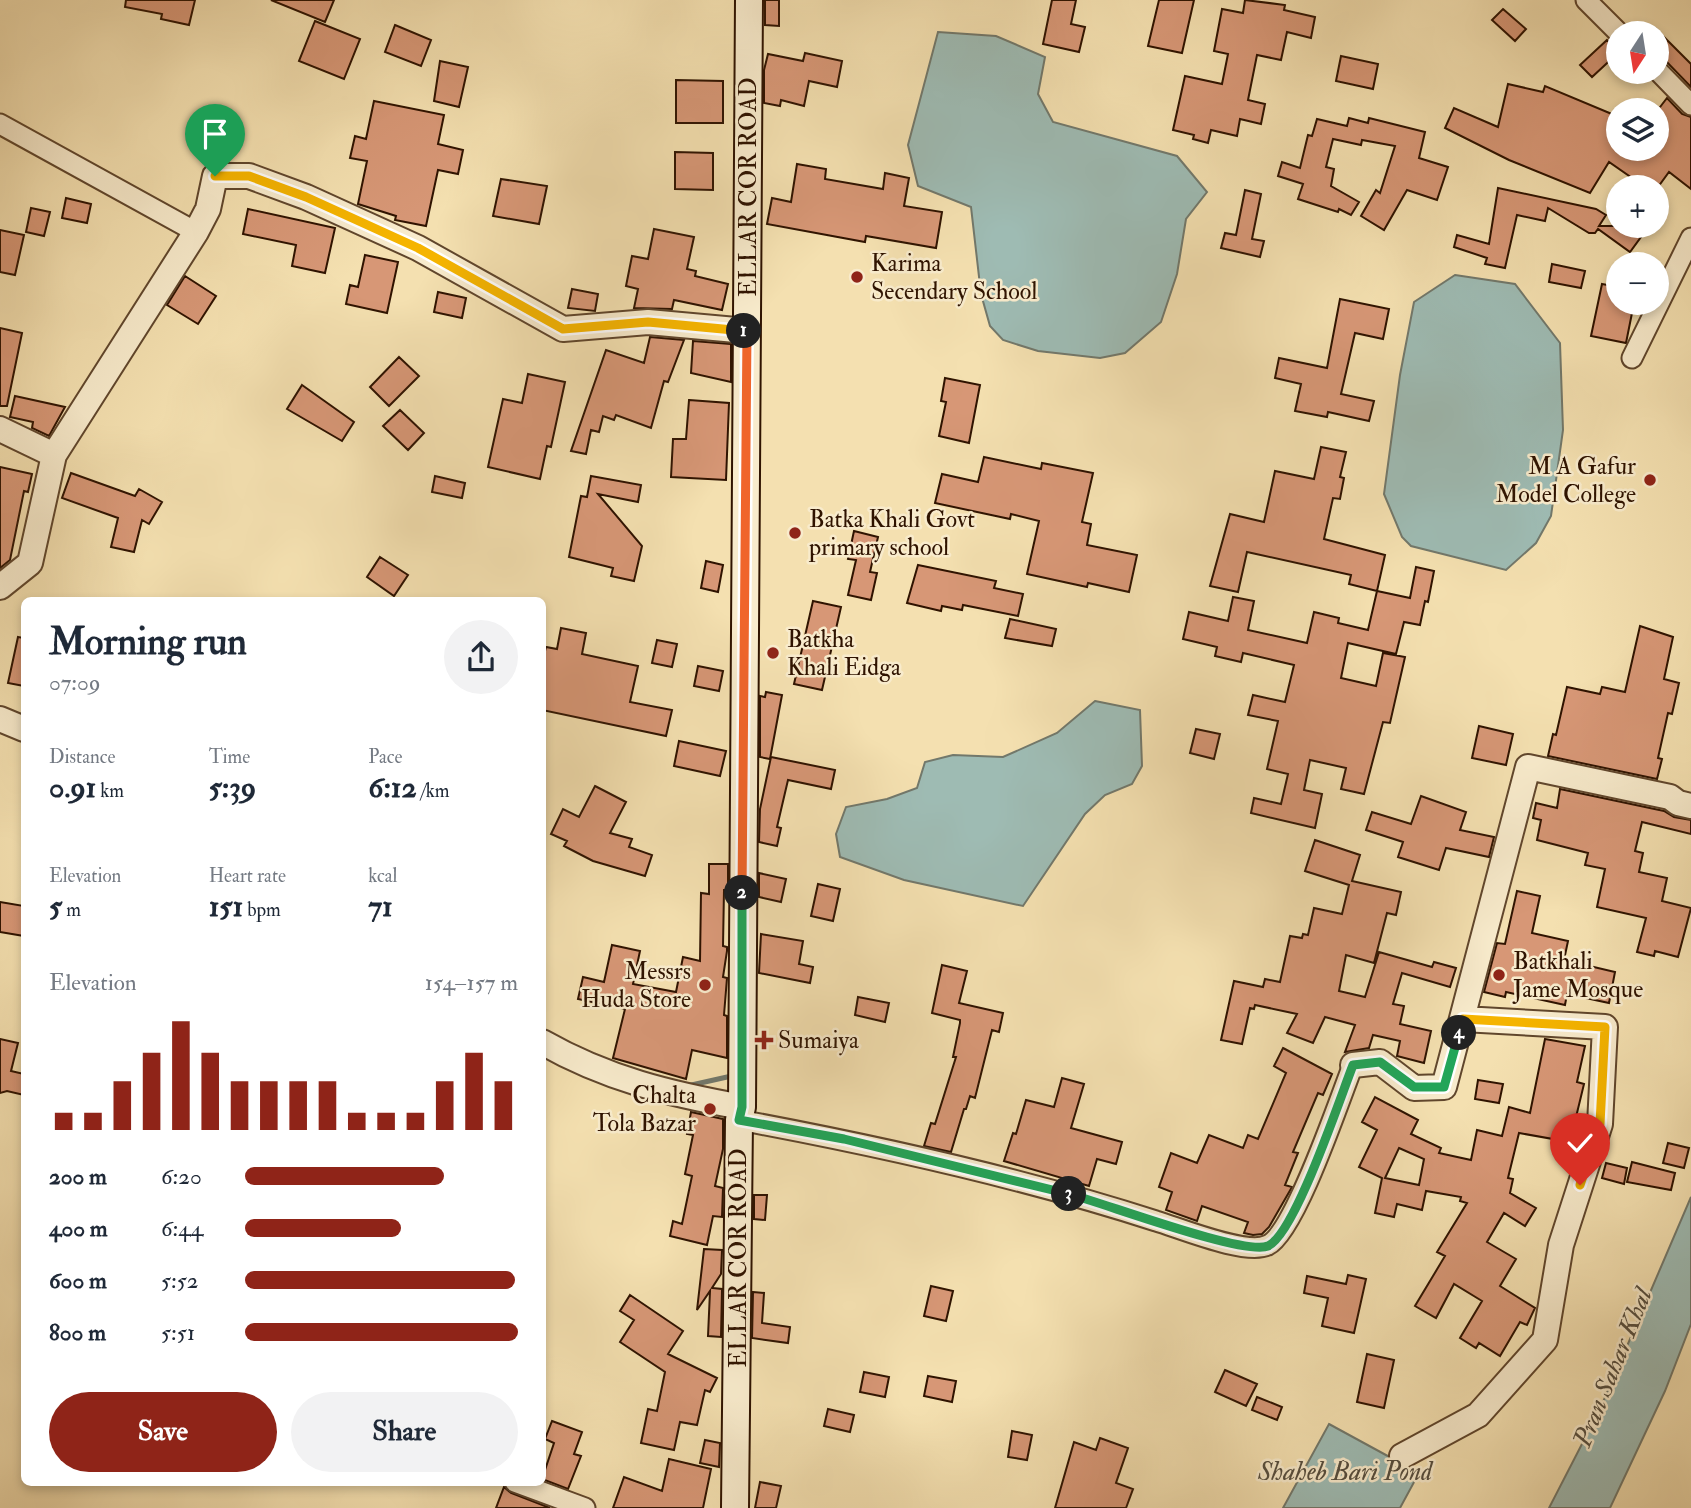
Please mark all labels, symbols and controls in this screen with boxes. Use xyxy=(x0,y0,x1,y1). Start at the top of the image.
north arrow xyxy=(1606,21,1670,84)
map controls xyxy=(1606,21,1669,315)
street label: ELLAR COR ROAD xyxy=(733,77,764,297)
button: layers xyxy=(1606,98,1669,161)
pin xyxy=(185,104,245,176)
icon: arrive xyxy=(196,115,234,153)
button: + xyxy=(1606,175,1669,238)
place label: Karima Secendary School xyxy=(871,248,1037,307)
button: − xyxy=(1606,252,1669,315)
marker: Karima Secendary School xyxy=(849,269,865,285)
pin: 1 xyxy=(726,314,762,348)
text: 1 xyxy=(740,318,747,342)
place label: M A Gafur Model College xyxy=(1496,451,1636,510)
marker: M A Gafur Model College xyxy=(1642,472,1658,488)
place label: Batka Khali Govt primary school xyxy=(808,504,975,563)
marker: Batka Khali Govt primary school xyxy=(787,525,803,541)
text: Morning run xyxy=(49,618,247,666)
button: share xyxy=(444,620,518,694)
place label: Batkha Khali Eidga xyxy=(787,624,902,683)
marker: Batkha Khali Eidga xyxy=(765,645,781,661)
text: 07:09 xyxy=(49,668,101,697)
text: Distance xyxy=(49,745,115,769)
text: Time xyxy=(209,745,250,769)
text: Pace xyxy=(368,745,402,769)
text: 0.91 xyxy=(49,769,96,806)
text: 5:39 xyxy=(209,769,256,806)
text: 6:12 xyxy=(368,769,417,806)
text: km xyxy=(96,779,124,803)
text: /km xyxy=(417,779,450,803)
text: Elevation xyxy=(49,864,121,888)
text: Heart rate xyxy=(209,864,286,888)
text: kcal xyxy=(368,864,397,888)
pin: 2 xyxy=(724,876,760,910)
text: 2 xyxy=(737,880,746,904)
text: 5 xyxy=(49,888,62,925)
text: 151 xyxy=(209,888,243,925)
text: 71 xyxy=(368,888,393,925)
text: m xyxy=(62,898,81,922)
text: bpm xyxy=(243,898,281,922)
place label: Batkhali Jame Mosque xyxy=(1512,946,1643,1005)
place label: Messrs Huda Store xyxy=(581,956,691,1015)
marker: Batkhali Jame Mosque xyxy=(1491,967,1507,983)
text: Elevation xyxy=(49,968,137,997)
text: 154–157 m xyxy=(425,968,518,997)
marker: Messrs Huda Store xyxy=(697,977,713,993)
pin: 4 xyxy=(1442,1016,1476,1050)
text: 4 xyxy=(1453,1020,1464,1044)
place label: Sumaiya xyxy=(778,1025,860,1056)
marker: Sumaiya xyxy=(756,1032,772,1048)
place label: Chalta Tola Bazar xyxy=(593,1080,697,1139)
marker: Chalta Tola Bazar xyxy=(702,1101,718,1117)
pin xyxy=(1550,1113,1610,1185)
icon: check xyxy=(1561,1124,1599,1162)
street label: ELLAR COR ROAD xyxy=(723,1148,754,1368)
text: 200 m xyxy=(49,1162,107,1191)
text: 6:20 xyxy=(161,1162,202,1191)
pin: 3 xyxy=(1052,1176,1086,1212)
text: 3 xyxy=(1065,1181,1072,1205)
text: 400 m xyxy=(49,1214,108,1243)
text: 6:44 xyxy=(161,1214,203,1243)
text: 600 m xyxy=(49,1266,107,1295)
text: 5:52 xyxy=(161,1266,198,1295)
water label: Pran Sahar Khal xyxy=(1566,1282,1660,1453)
text: 800 m xyxy=(49,1318,106,1347)
text: 5:51 xyxy=(161,1318,195,1347)
button: Save xyxy=(49,1392,277,1472)
button: Share xyxy=(291,1392,518,1472)
water label: Shaheb Bari Pond xyxy=(1257,1456,1434,1488)

